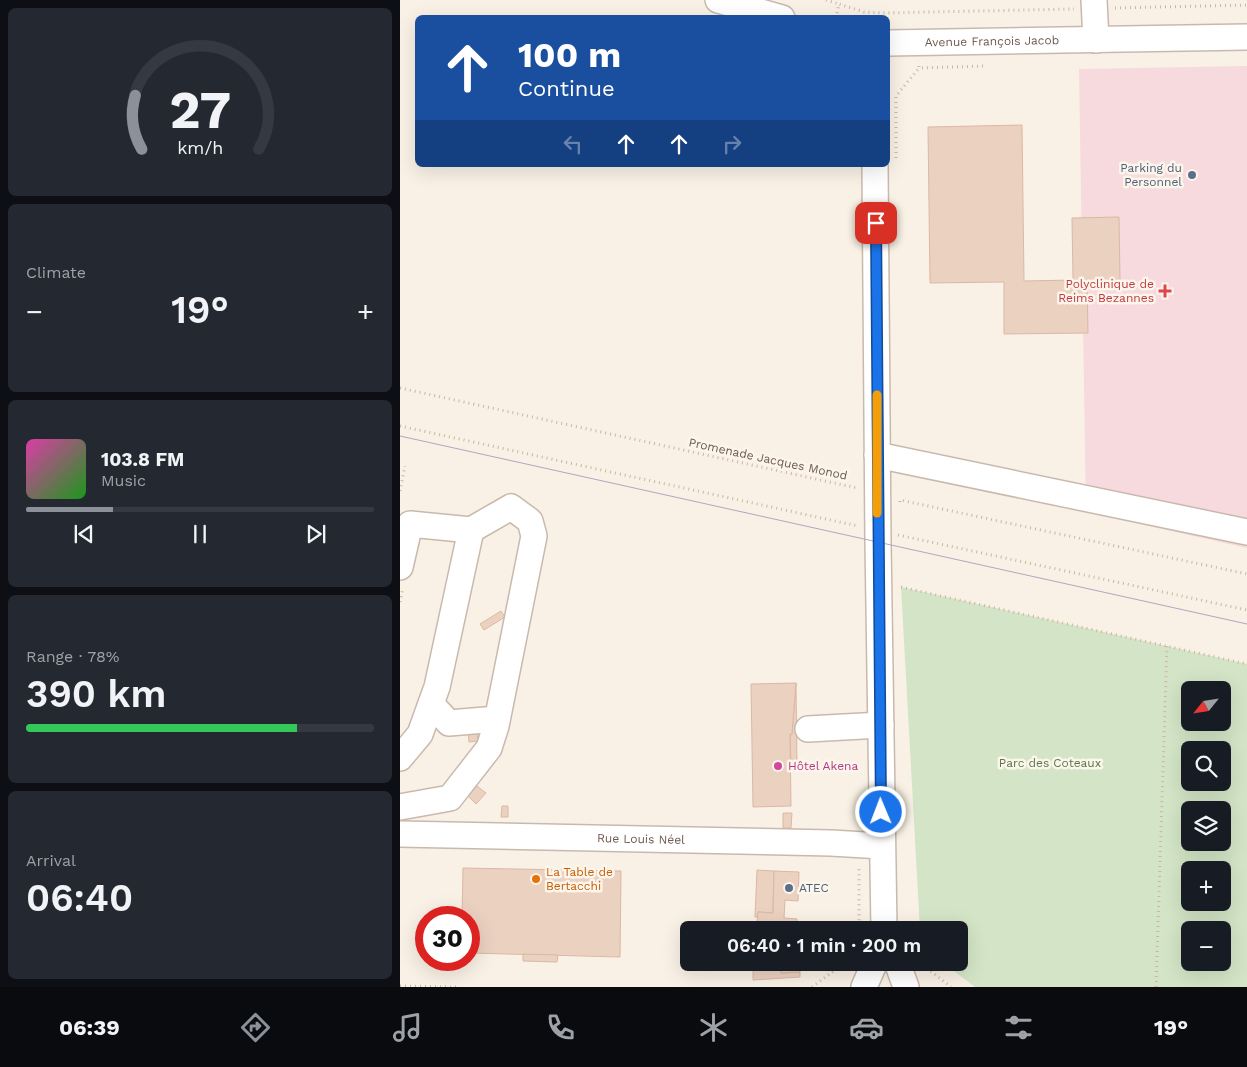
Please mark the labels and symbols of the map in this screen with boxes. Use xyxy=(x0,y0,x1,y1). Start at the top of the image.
street label: Avenue François Jacob xyxy=(925,33,1059,49)
place label: Parking du Personnel xyxy=(1120,161,1182,189)
marker: Parking du Personnel xyxy=(1186,169,1198,181)
pin xyxy=(855,202,897,244)
place label: Polyclinique de Reims Bezannes xyxy=(1058,277,1154,305)
marker: Polyclinique de Reims Bezannes xyxy=(1158,284,1172,298)
street label: Promenade Jacques Monod xyxy=(687,435,849,483)
north arrow xyxy=(1181,681,1231,731)
park label: Parc des Coteaux xyxy=(999,756,1101,770)
place label: Hôtel Akena xyxy=(788,759,858,773)
marker: Hôtel Akena xyxy=(772,760,784,772)
position arrow xyxy=(854,785,906,837)
street label: Rue Louis Néel xyxy=(597,831,685,847)
place label: La Table de Bertacchi xyxy=(546,865,613,893)
marker: La Table de Bertacchi xyxy=(530,873,542,885)
place label: ATEC xyxy=(799,881,829,895)
marker: ATEC xyxy=(783,882,795,894)
speed limit sign: 30 xyxy=(415,906,480,971)

